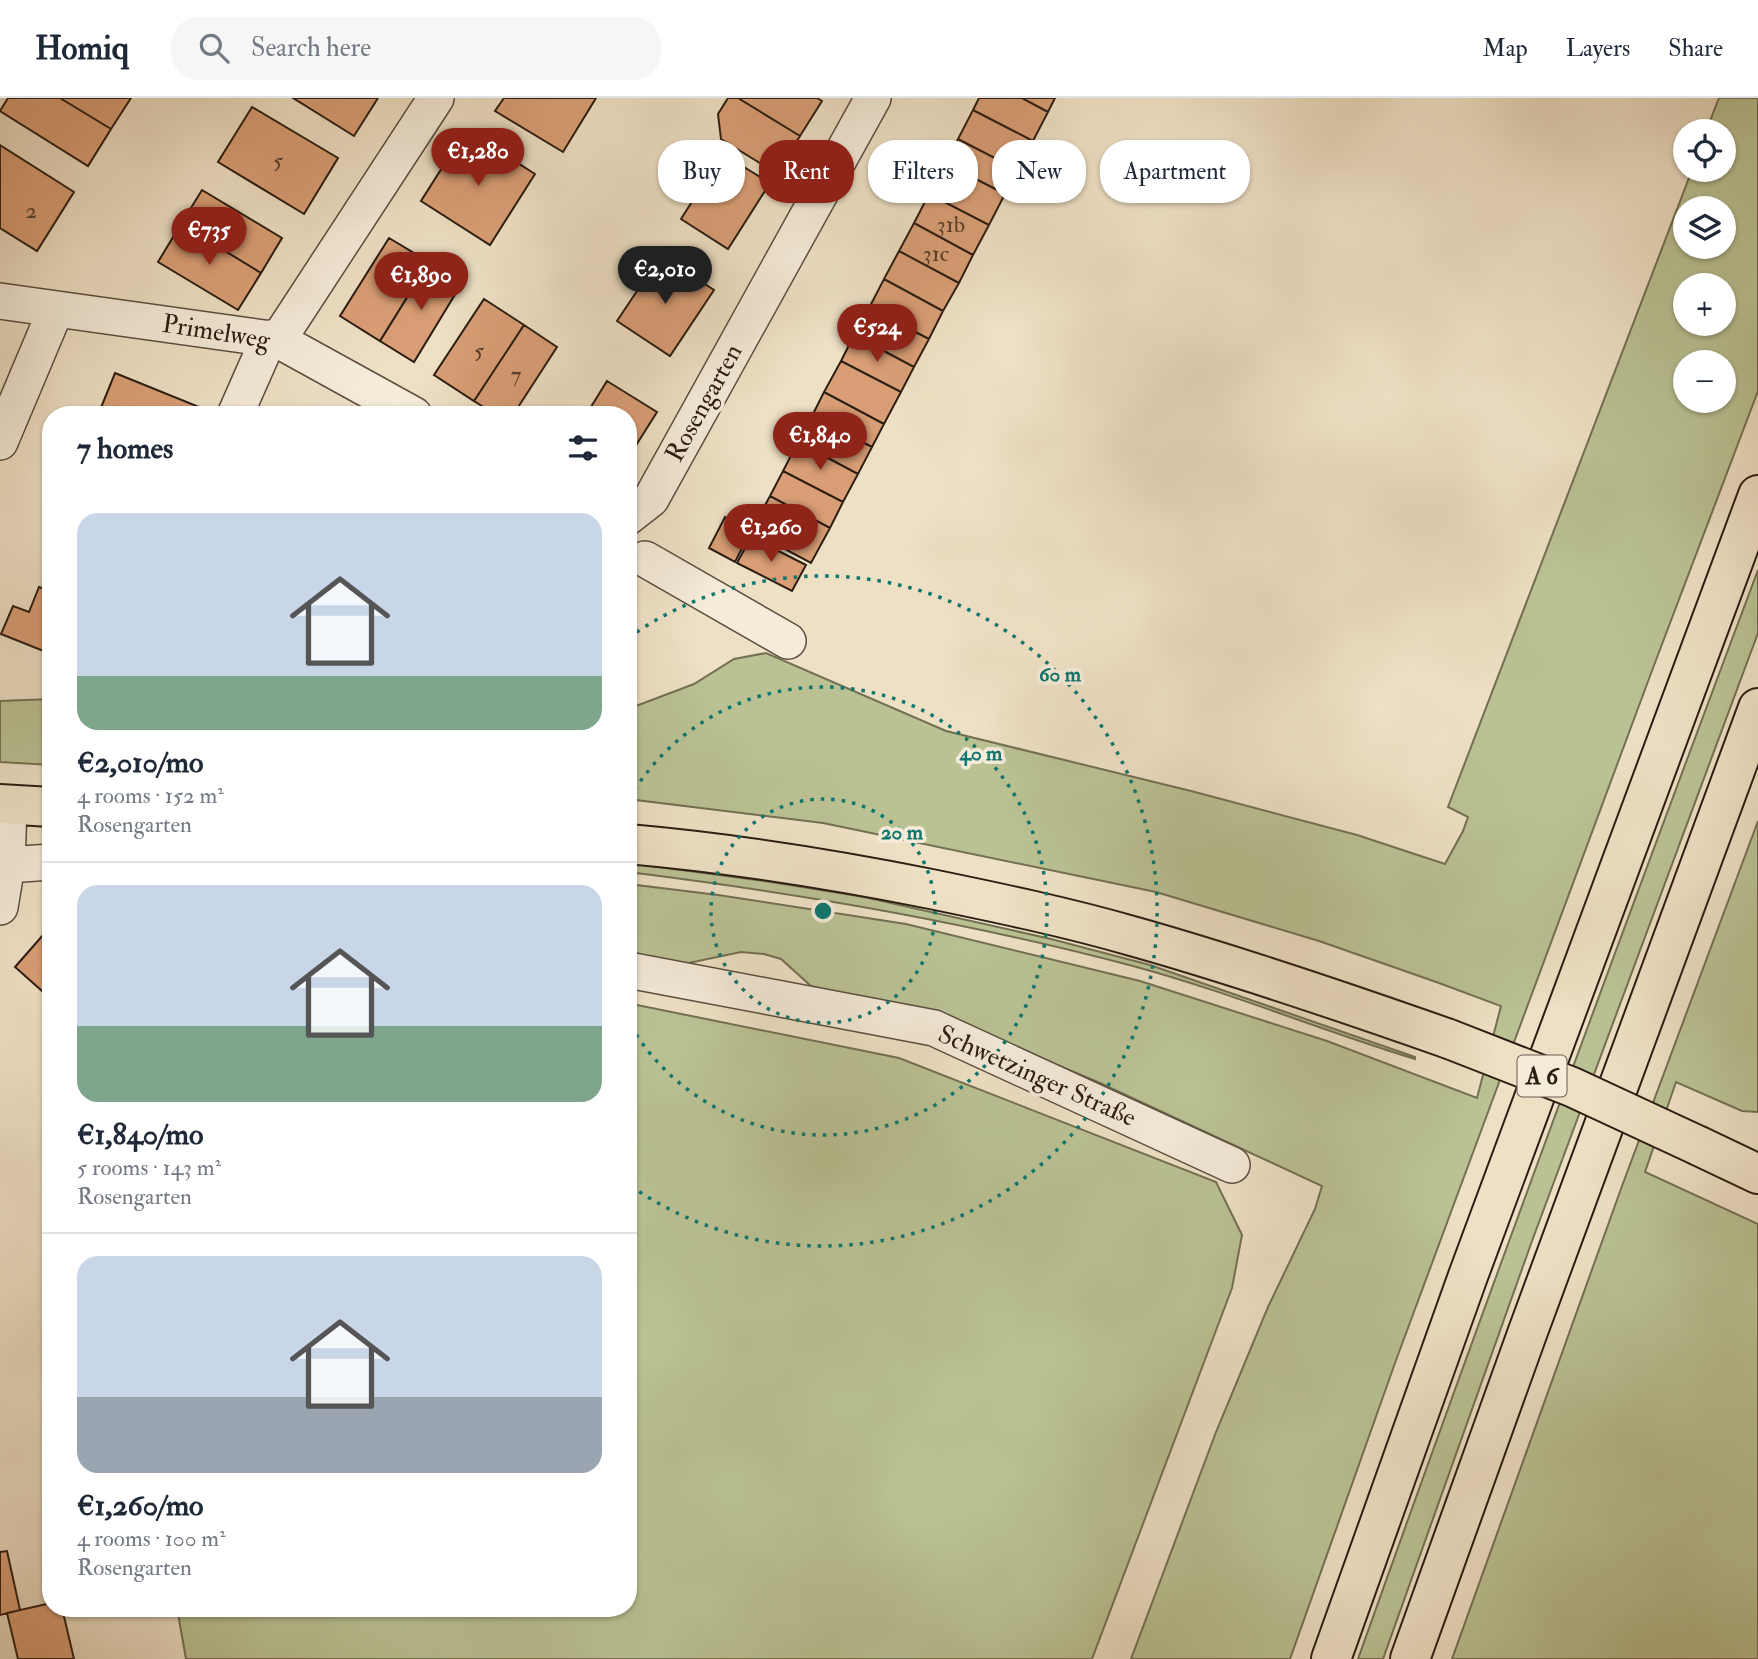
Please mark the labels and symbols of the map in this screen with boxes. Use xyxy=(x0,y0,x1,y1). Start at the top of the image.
pin: €1,280 xyxy=(421,129,535,188)
house number: 5 xyxy=(273,146,283,175)
house number: 2 xyxy=(25,196,37,225)
pin: €735 xyxy=(168,208,250,267)
house number: 31b xyxy=(937,210,965,239)
house number: 31c xyxy=(923,239,949,268)
pin: €2,010 xyxy=(608,246,722,306)
pin: €1,890 xyxy=(364,252,478,312)
pin: €524 xyxy=(836,304,918,364)
street label: Primelweg xyxy=(160,308,273,356)
house number: 5 xyxy=(474,336,484,365)
street label: Rosengarten xyxy=(659,338,749,468)
house number: 7 xyxy=(511,360,522,389)
pin: €1,840 xyxy=(763,412,877,472)
pin: €1,260 xyxy=(714,504,828,564)
text: 60 m xyxy=(1039,661,1082,688)
text: 40 m xyxy=(959,740,1003,767)
text: 20 m xyxy=(881,819,924,846)
centre of rings xyxy=(811,899,835,923)
street label: Schwetzinger Straße xyxy=(933,1018,1141,1134)
road number: A 6 xyxy=(1518,1056,1566,1096)

